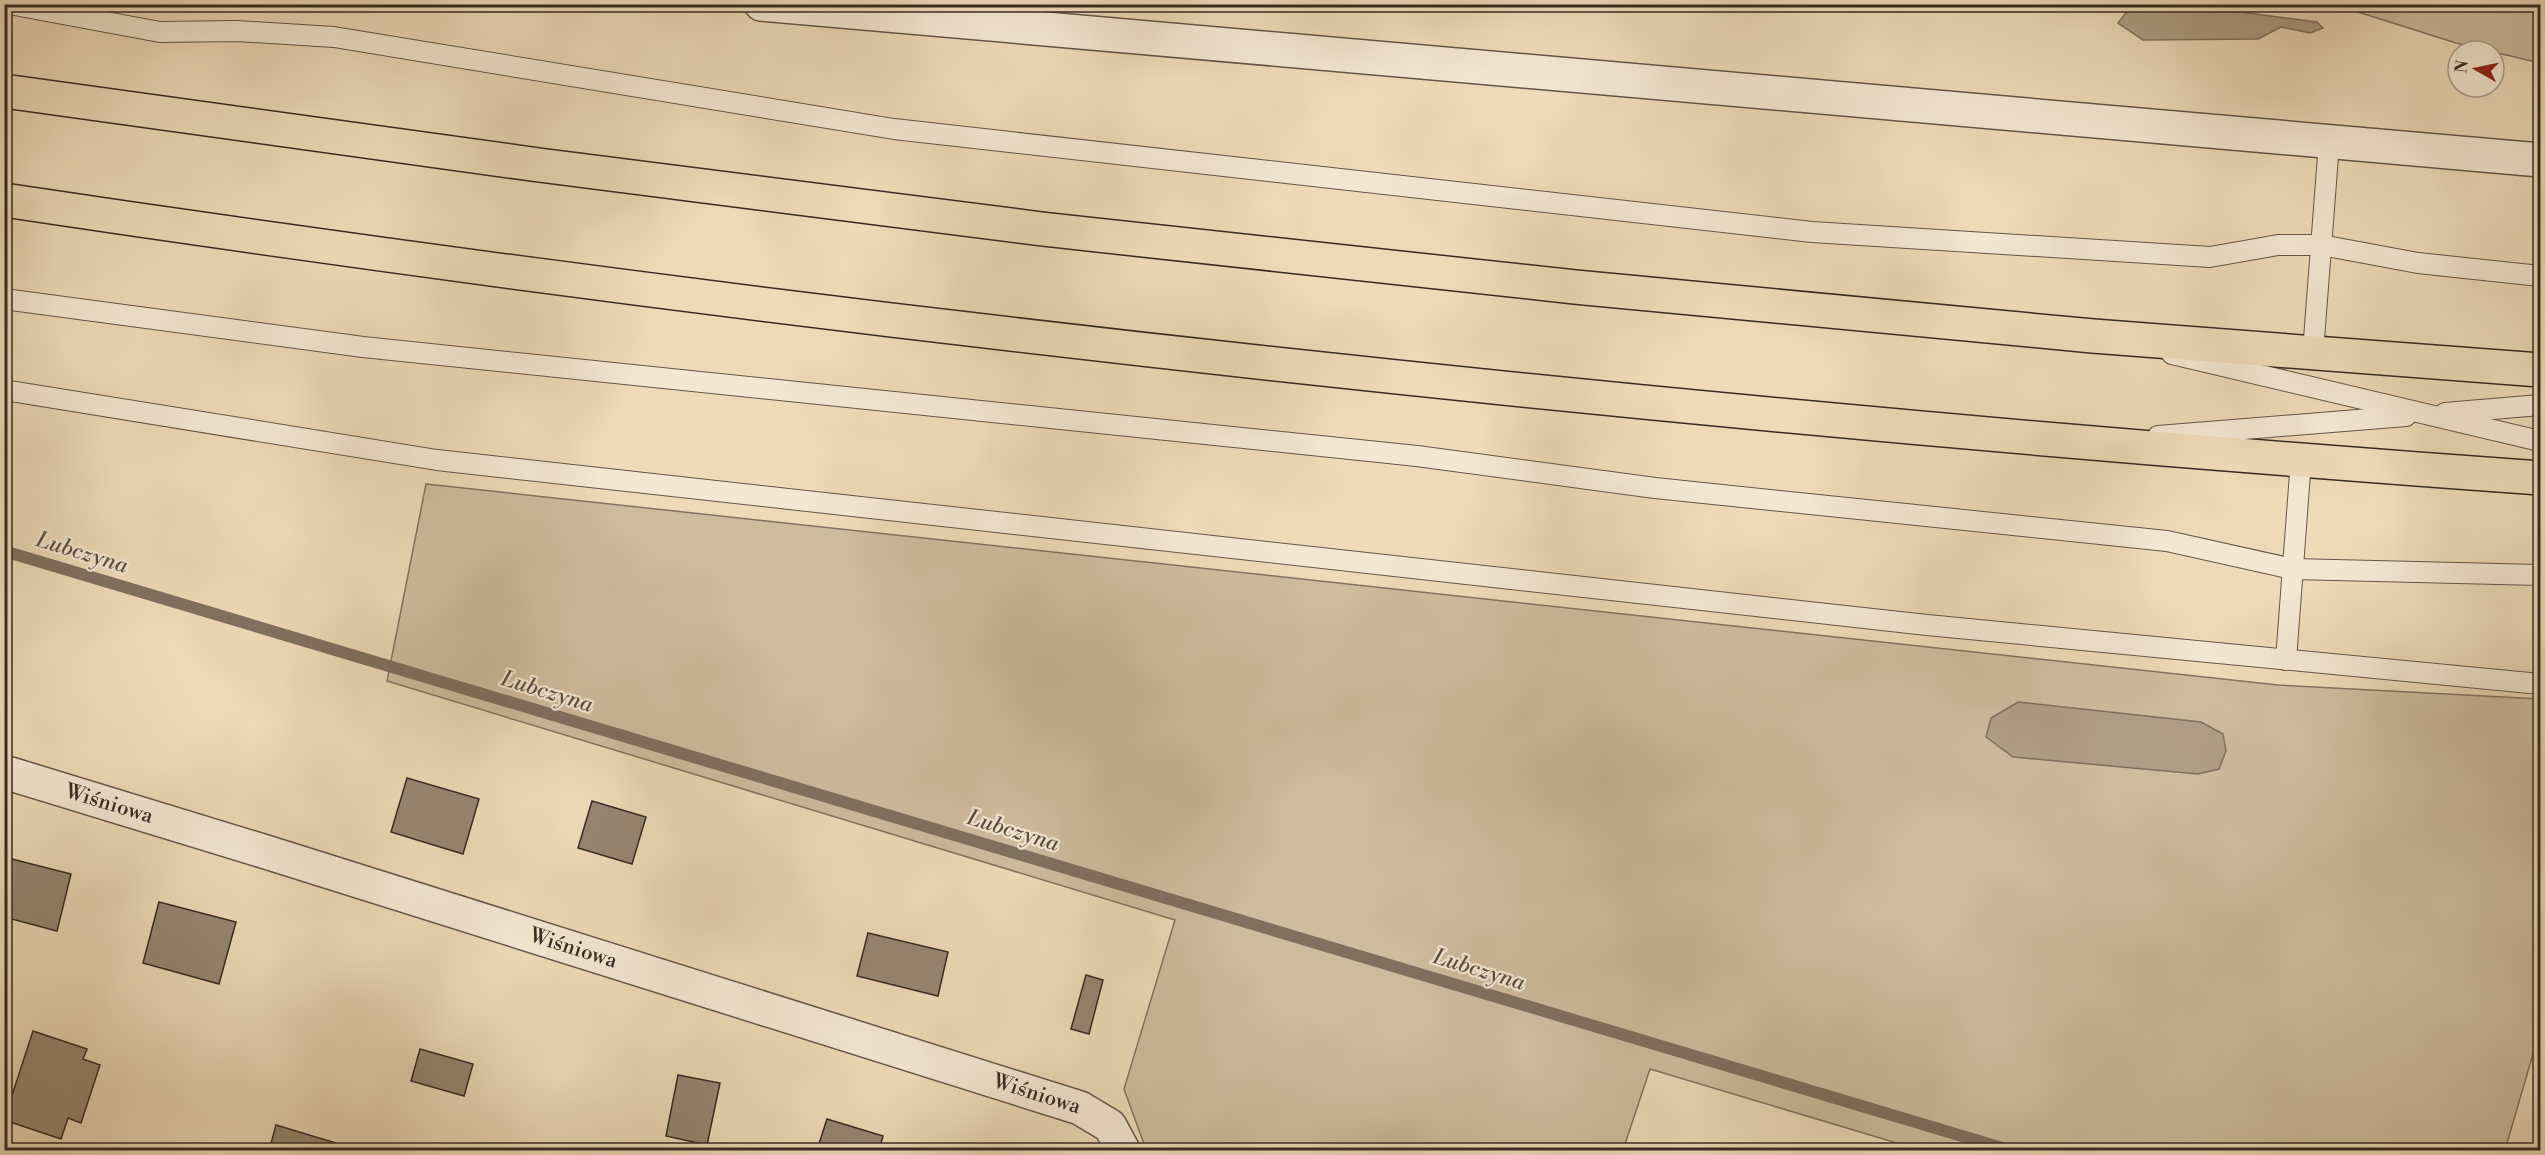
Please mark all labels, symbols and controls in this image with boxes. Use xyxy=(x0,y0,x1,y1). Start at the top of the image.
north arrow xyxy=(2446,39,2506,99)
text: N xyxy=(2451,59,2473,75)
water label: Lubczyna xyxy=(32,526,132,580)
water label: Lubczyna xyxy=(497,665,597,719)
street label: Wiśniowa xyxy=(61,778,157,830)
water label: Lubczyna xyxy=(963,804,1063,858)
street label: Wiśniowa xyxy=(525,922,621,975)
water label: Lubczyna xyxy=(1429,943,1529,997)
street label: Wiśniowa xyxy=(989,1068,1084,1121)

